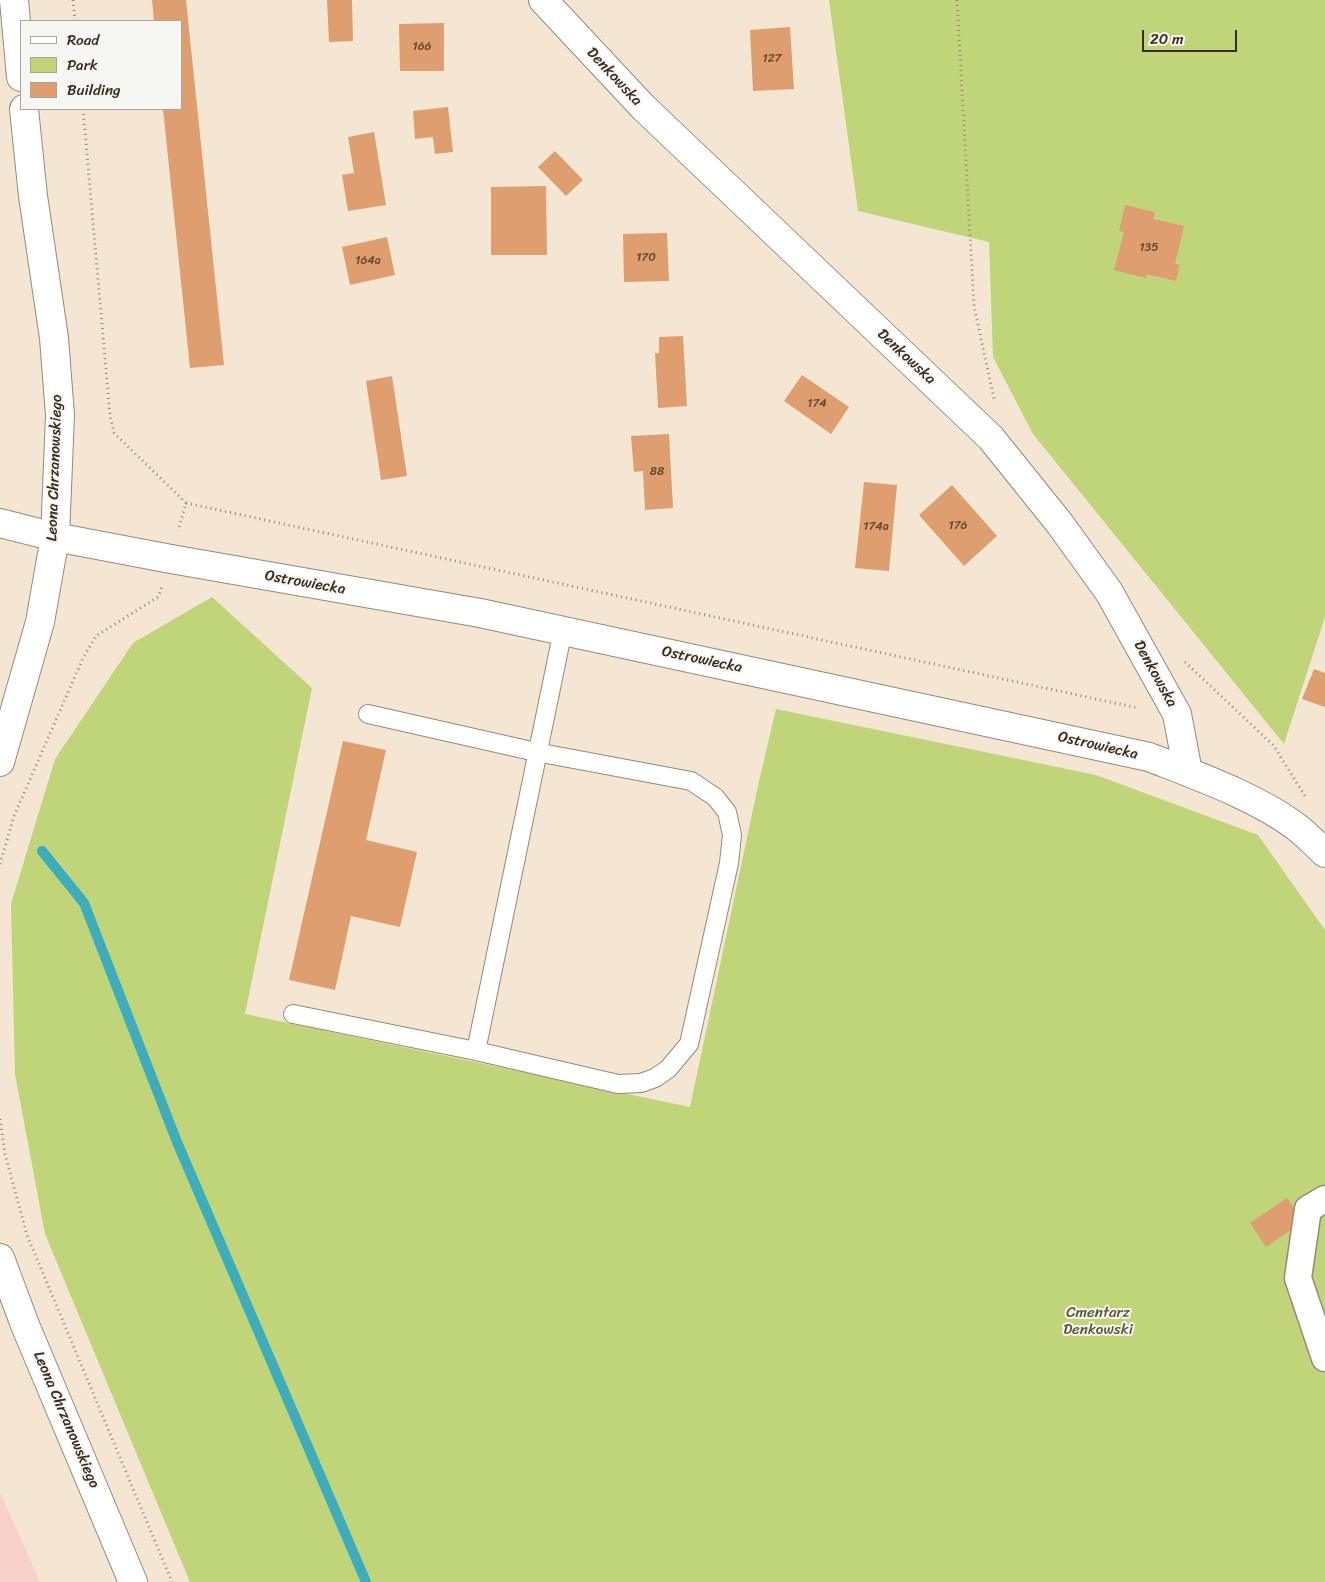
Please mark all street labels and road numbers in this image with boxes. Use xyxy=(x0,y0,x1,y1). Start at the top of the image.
street label: Denkowska xyxy=(582,44,646,110)
street label: Denkowska xyxy=(873,325,939,389)
street label: Leona Chrzanowskiego xyxy=(43,394,67,542)
street label: Ostrowiecka xyxy=(263,567,347,599)
street label: Denkowska xyxy=(1129,638,1181,710)
street label: Ostrowiecka xyxy=(660,643,744,677)
street label: Ostrowiecka xyxy=(1056,728,1140,764)
street label: Leona Chrzanowskiego xyxy=(29,1349,103,1491)

